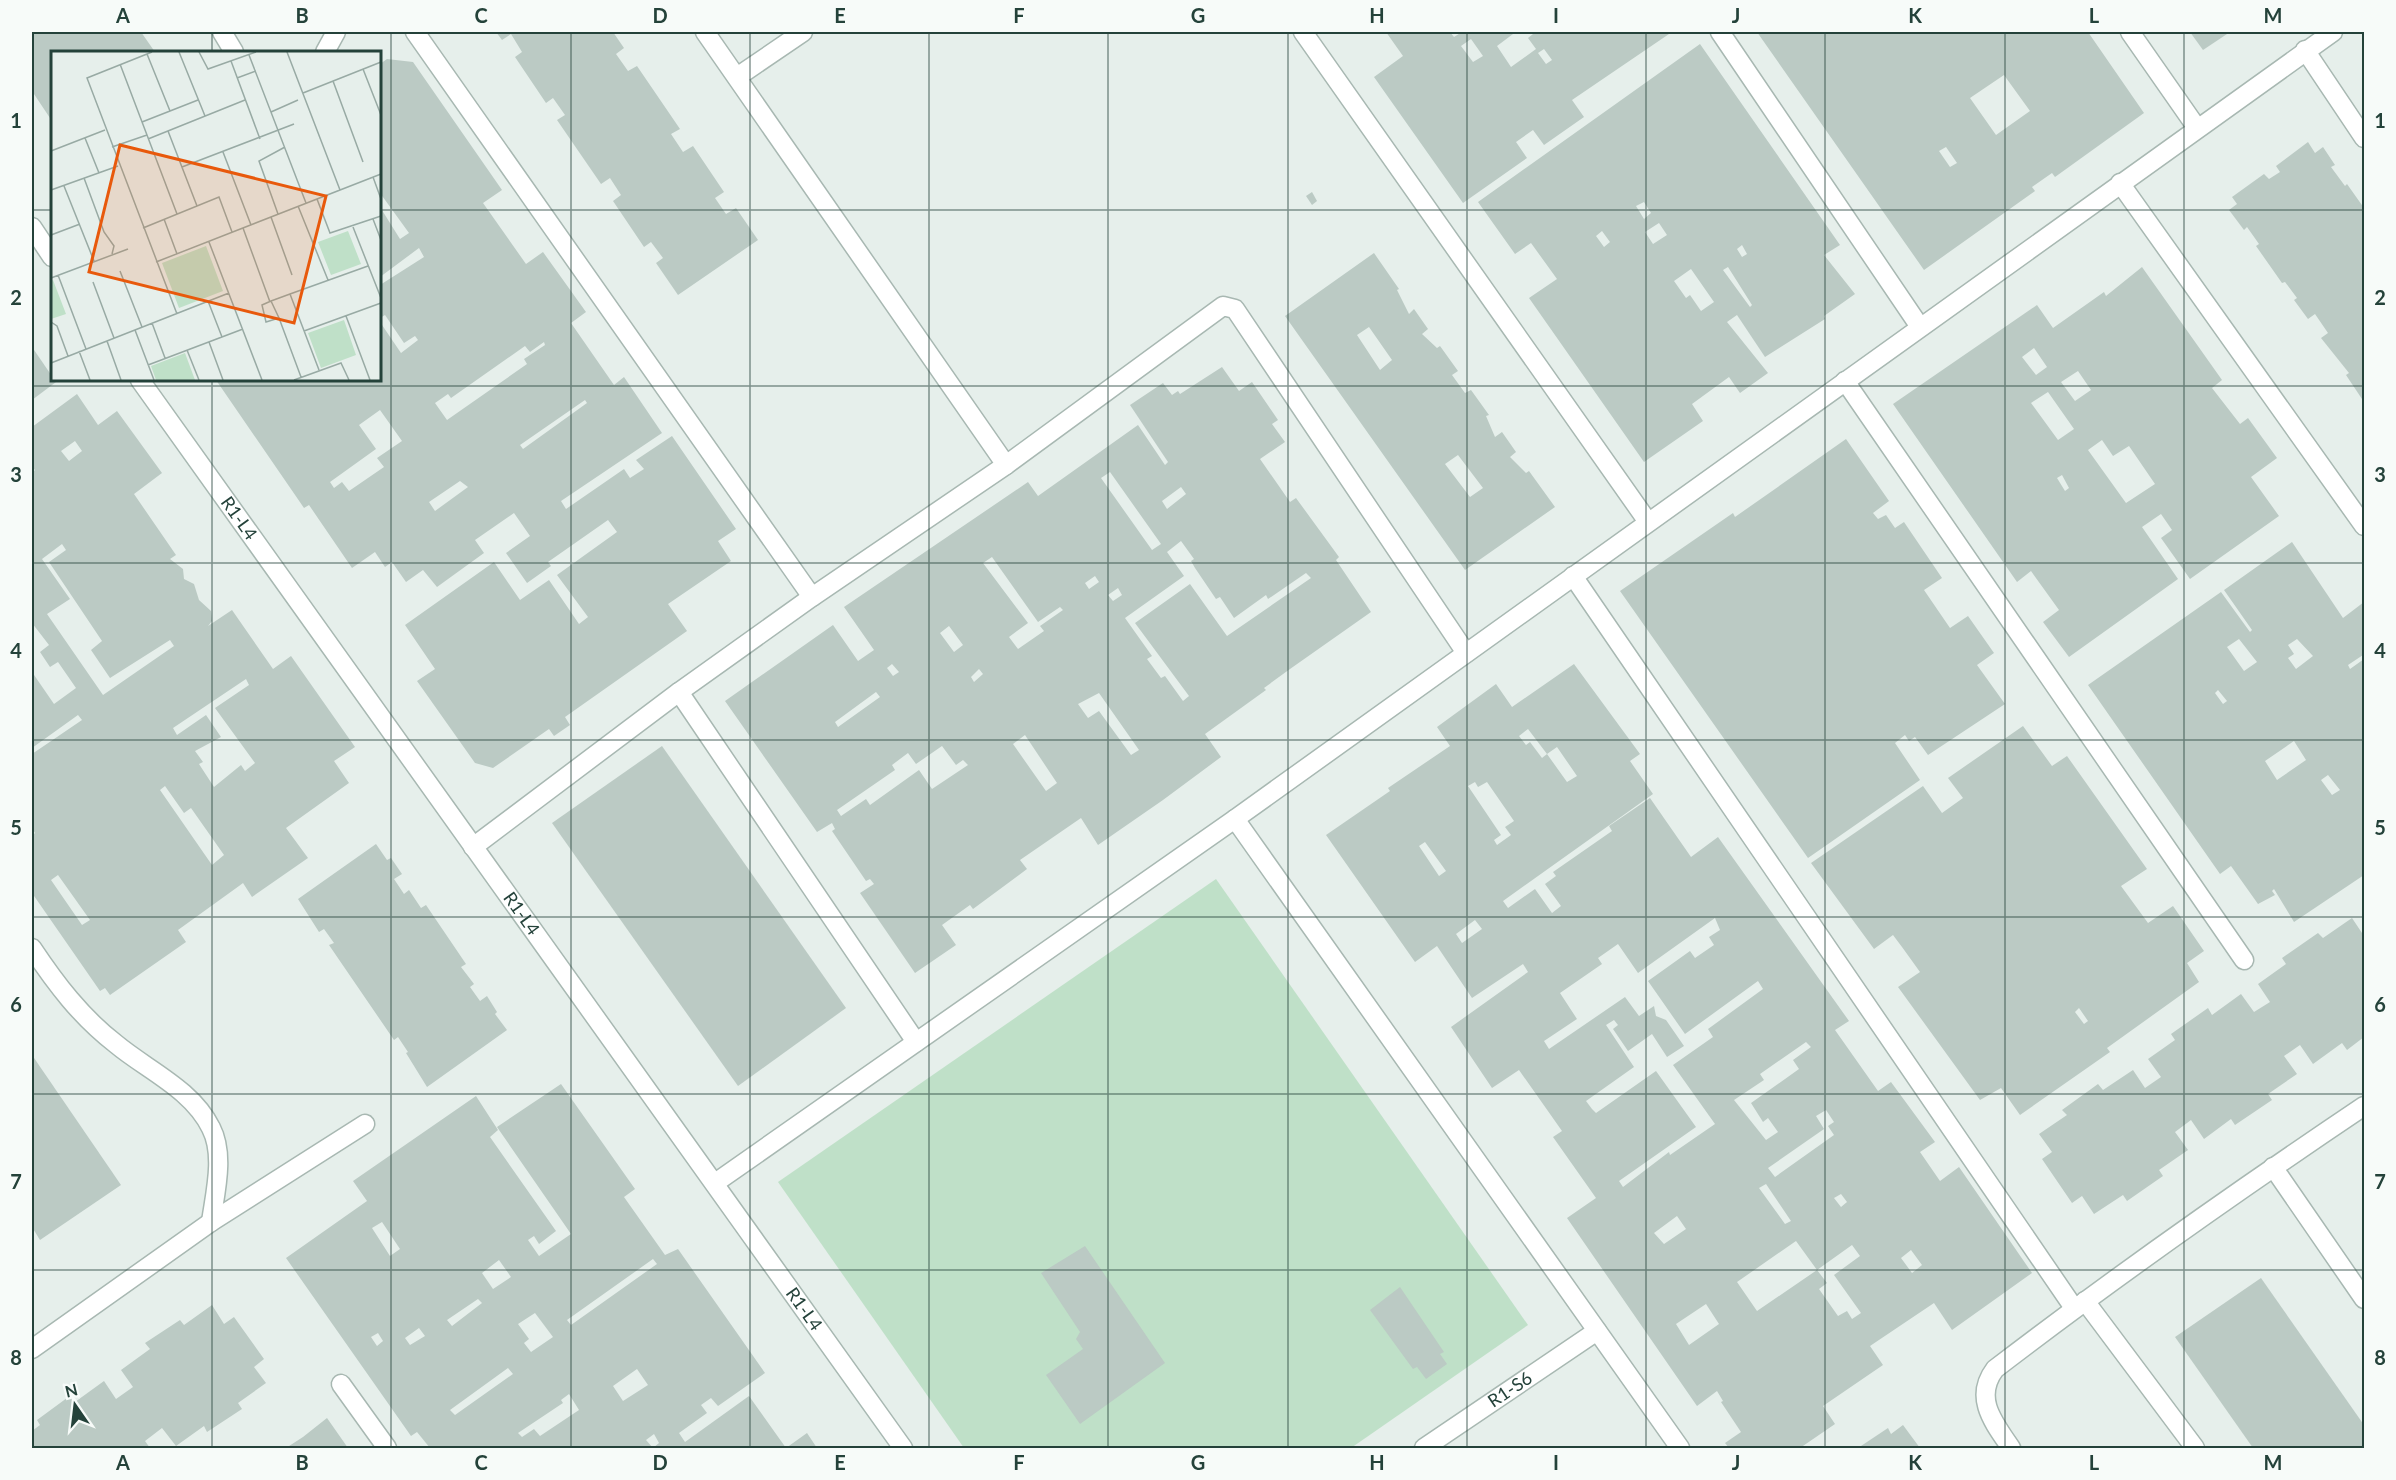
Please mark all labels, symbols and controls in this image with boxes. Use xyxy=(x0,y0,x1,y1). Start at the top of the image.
text: A xyxy=(115,3,130,27)
text: B xyxy=(295,3,309,27)
text: C xyxy=(474,3,488,27)
text: D xyxy=(652,3,668,27)
text: E xyxy=(834,3,846,27)
text: F xyxy=(1013,3,1025,27)
text: G xyxy=(1191,3,1205,27)
text: H xyxy=(1369,3,1385,27)
text: I xyxy=(1553,3,1559,27)
text: J xyxy=(1732,3,1740,27)
text: K xyxy=(1908,3,1922,27)
text: L xyxy=(2089,3,2100,27)
text: M xyxy=(2264,3,2282,27)
inset map xyxy=(51,51,381,381)
text: 1 xyxy=(10,108,22,132)
text: 1 xyxy=(2374,108,2386,132)
text: 2 xyxy=(10,285,22,309)
text: 2 xyxy=(2374,285,2386,309)
text: 3 xyxy=(10,462,22,486)
text: 3 xyxy=(2374,462,2386,486)
street label: R1-L4 xyxy=(217,492,263,544)
text: 4 xyxy=(10,638,22,662)
text: 4 xyxy=(2374,638,2386,662)
text: 5 xyxy=(10,815,22,839)
text: 5 xyxy=(2374,815,2386,839)
street label: R1-L4 xyxy=(499,887,545,939)
text: 6 xyxy=(10,992,22,1016)
text: 6 xyxy=(2374,992,2386,1016)
text: 7 xyxy=(10,1169,22,1193)
text: 7 xyxy=(2374,1169,2386,1193)
street label: R1-L4 xyxy=(782,1283,828,1335)
text: 8 xyxy=(10,1345,22,1369)
text: 8 xyxy=(2374,1345,2386,1369)
street label: R1-S6 xyxy=(1483,1366,1536,1412)
north arrow xyxy=(45,1375,105,1435)
text: N xyxy=(63,1379,80,1401)
text: A xyxy=(115,1450,130,1474)
text: B xyxy=(295,1450,309,1474)
text: C xyxy=(474,1450,488,1474)
text: D xyxy=(652,1450,668,1474)
text: E xyxy=(834,1450,846,1474)
text: F xyxy=(1013,1450,1025,1474)
text: G xyxy=(1191,1450,1205,1474)
text: H xyxy=(1369,1450,1385,1474)
text: I xyxy=(1553,1450,1559,1474)
text: J xyxy=(1732,1450,1740,1474)
text: K xyxy=(1908,1450,1922,1474)
text: L xyxy=(2089,1450,2100,1474)
text: M xyxy=(2264,1450,2282,1474)

